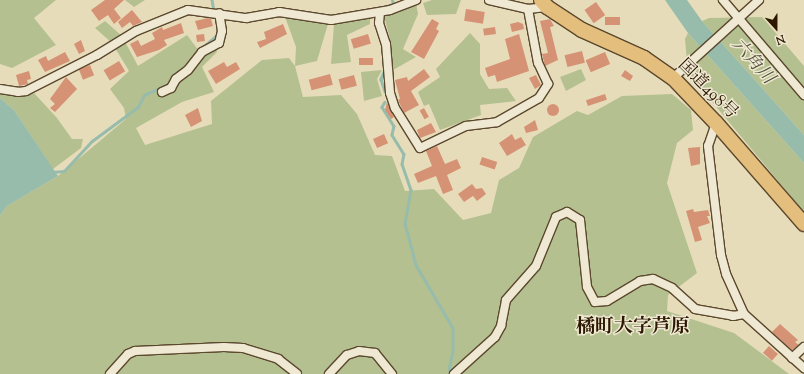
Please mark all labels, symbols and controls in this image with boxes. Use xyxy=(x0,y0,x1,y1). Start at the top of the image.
north arrow xyxy=(756,8,796,48)
text: N xyxy=(773,30,787,48)
water label: 六角川 xyxy=(726,35,778,89)
street label: 国道498号 xyxy=(673,56,741,124)
district label: 橘町大字芦原 xyxy=(576,317,690,339)

